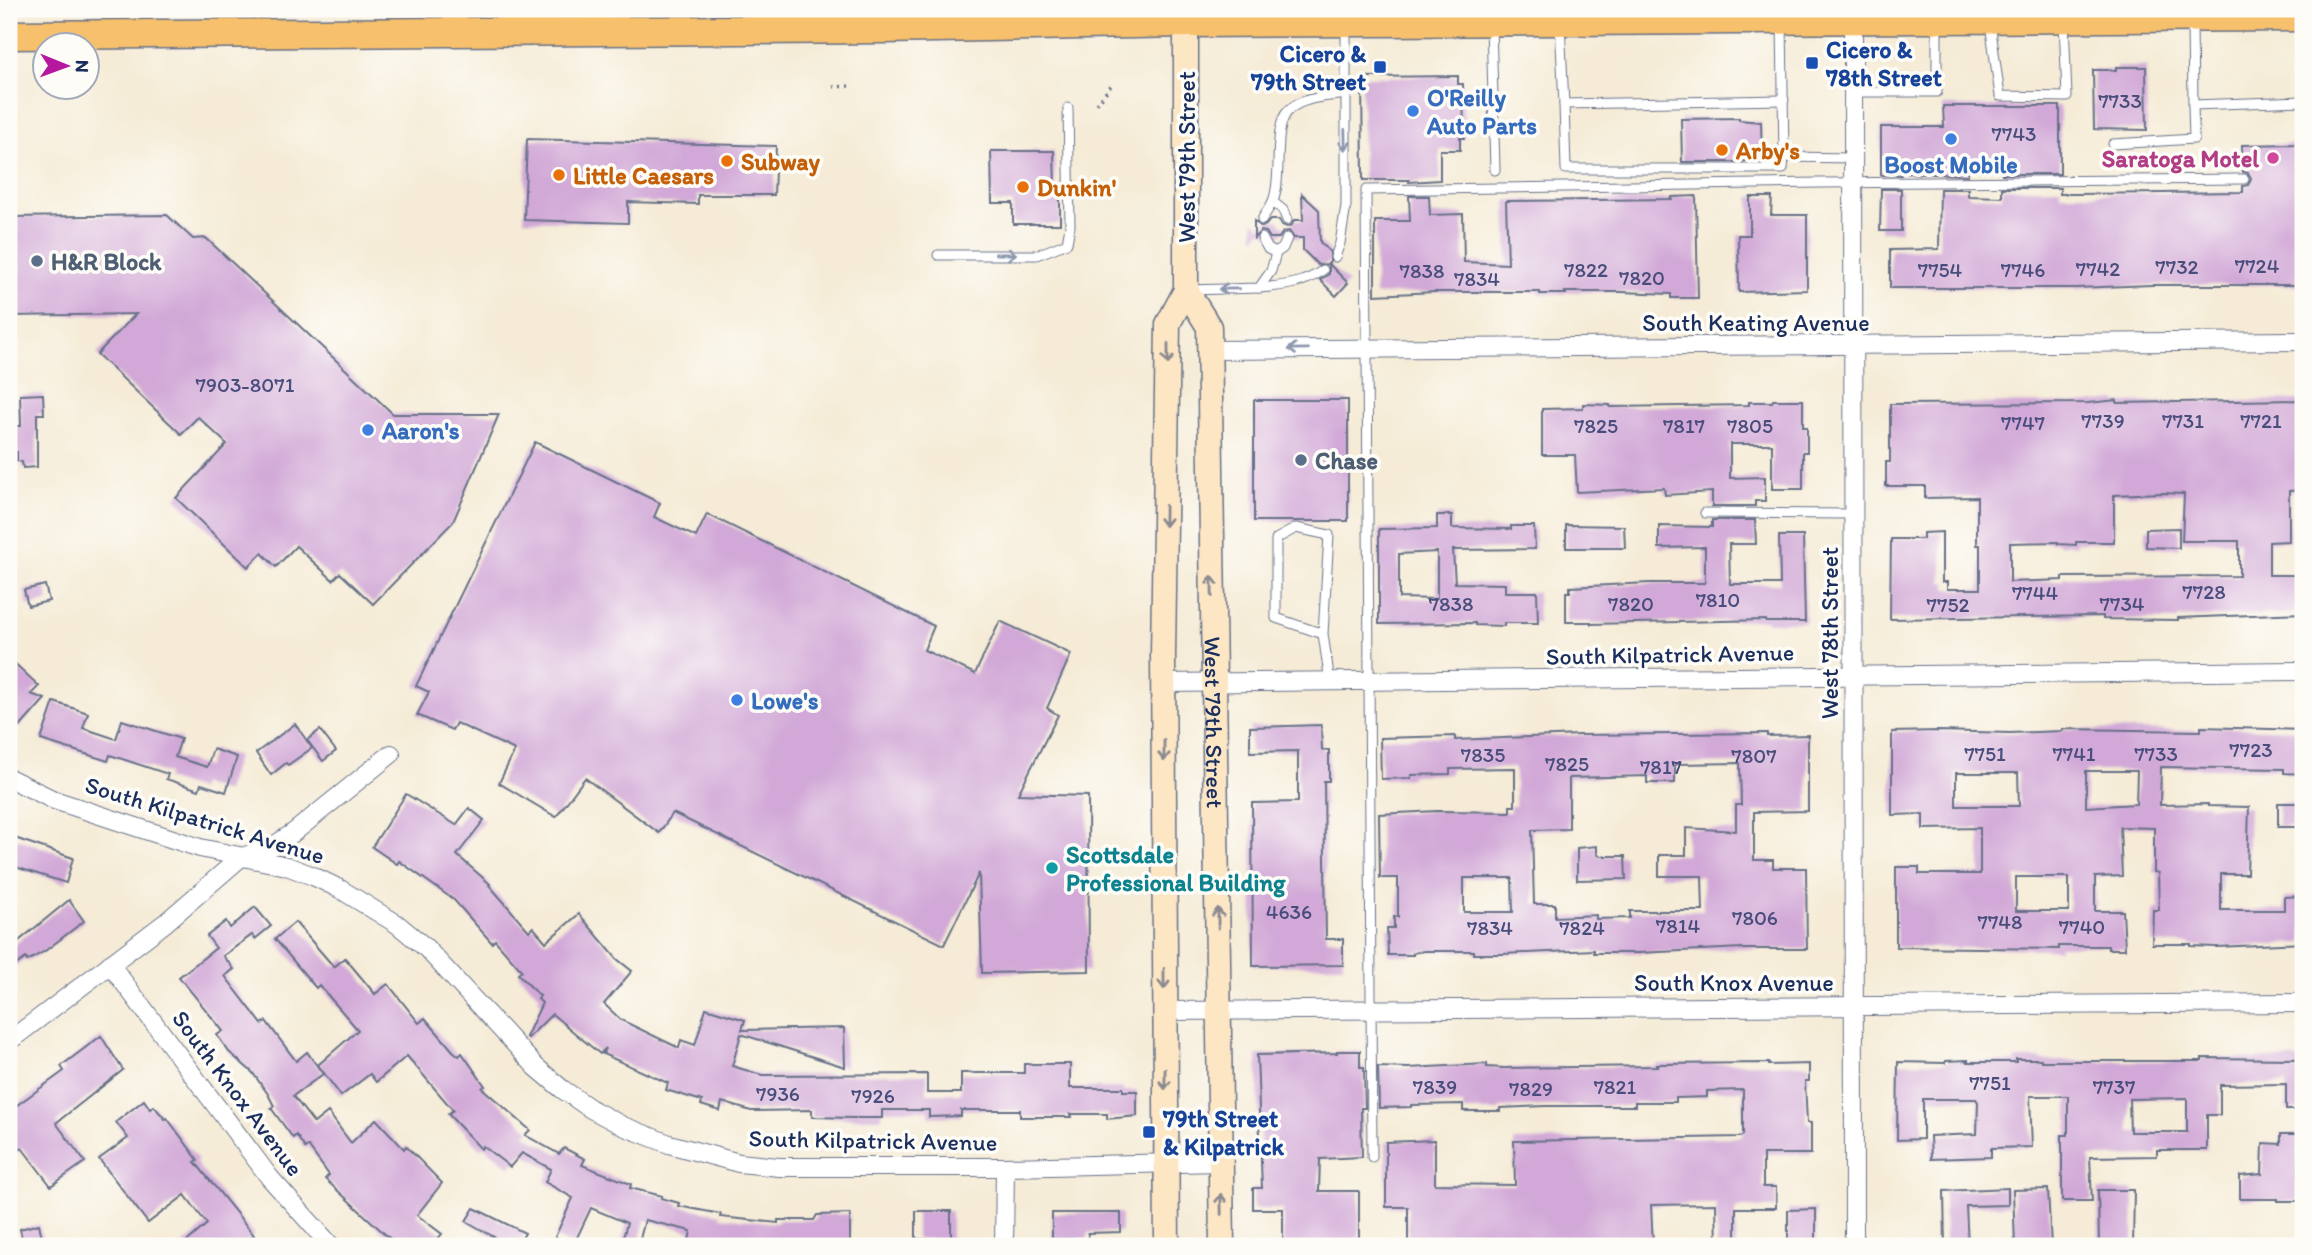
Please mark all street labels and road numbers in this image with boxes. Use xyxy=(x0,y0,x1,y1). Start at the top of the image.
street label: West 79th Street xyxy=(1172,71,1201,243)
street label: South Keating Avenue xyxy=(1642,308,1870,337)
street label: West 78th Street xyxy=(1815,547,1844,719)
street label: West 79th Street xyxy=(1199,636,1230,809)
street label: South Kilpatrick Avenue xyxy=(1546,637,1794,671)
street label: South Kilpatrick Avenue xyxy=(82,770,328,870)
street label: South Knox Avenue xyxy=(1634,968,1834,997)
street label: South Knox Avenue xyxy=(166,1004,310,1182)
street label: South Kilpatrick Avenue xyxy=(749,1123,997,1157)

